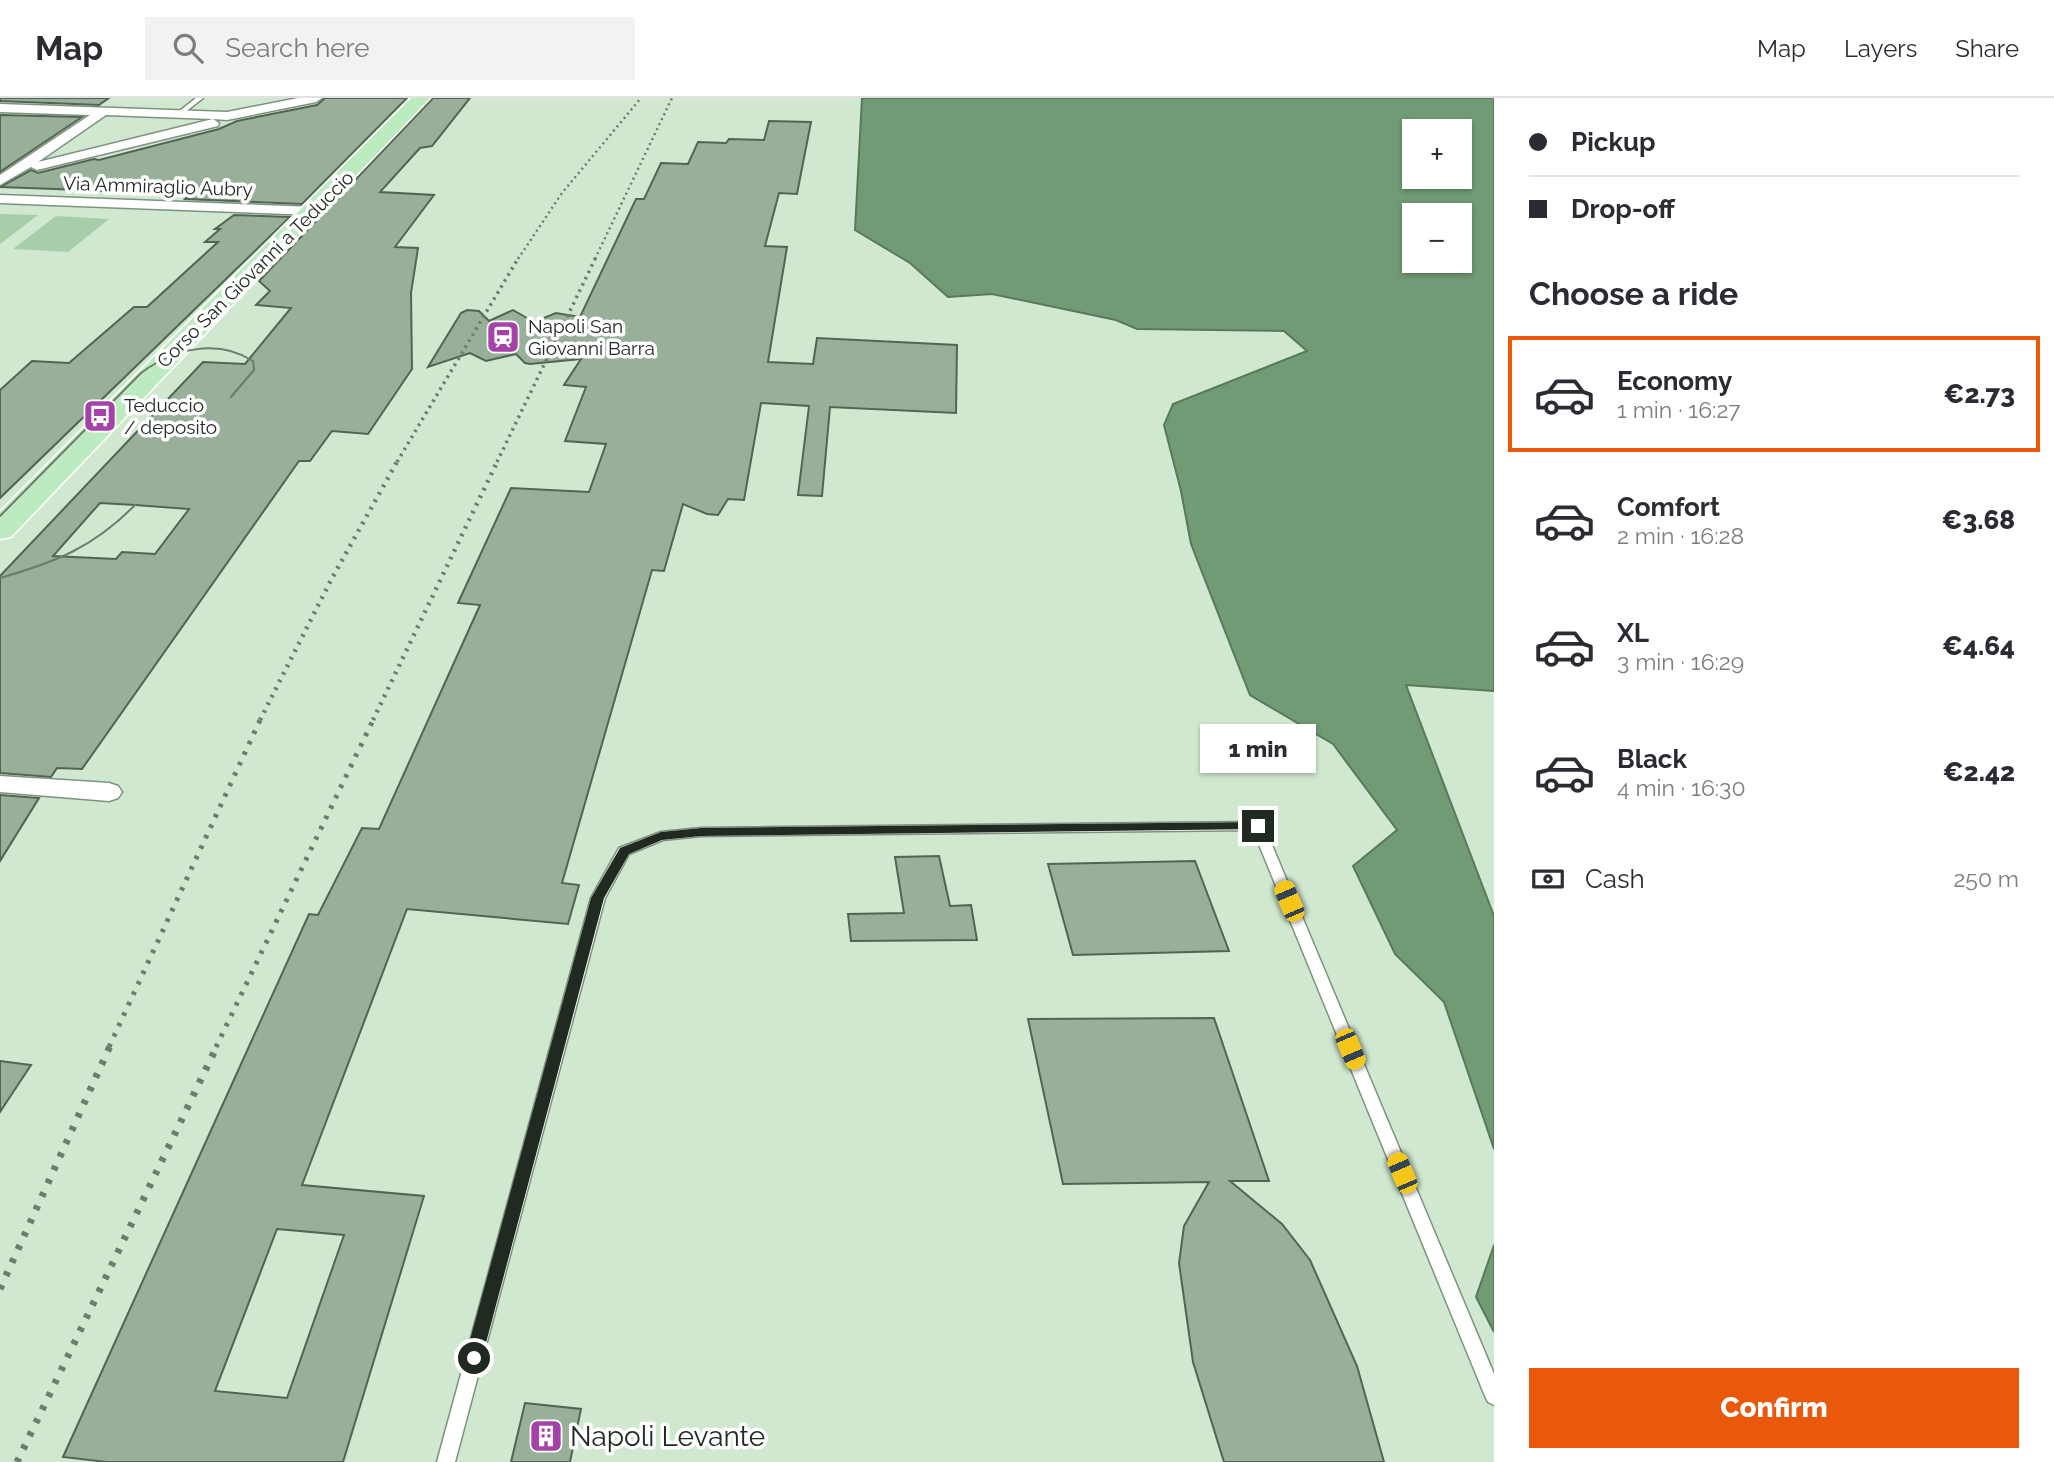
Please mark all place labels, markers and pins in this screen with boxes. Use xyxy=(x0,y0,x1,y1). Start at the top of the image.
place label: Napoli San Giovanni Barra xyxy=(528,315,655,359)
station icon: Napoli San Giovanni Barra xyxy=(484,318,522,356)
place label: Teduccio / deposito xyxy=(124,394,217,438)
bus stop icon: Teduccio / deposito xyxy=(81,397,119,435)
building icon: Napoli Levante xyxy=(527,1417,565,1455)
place label: Napoli Levante xyxy=(570,1420,765,1453)

